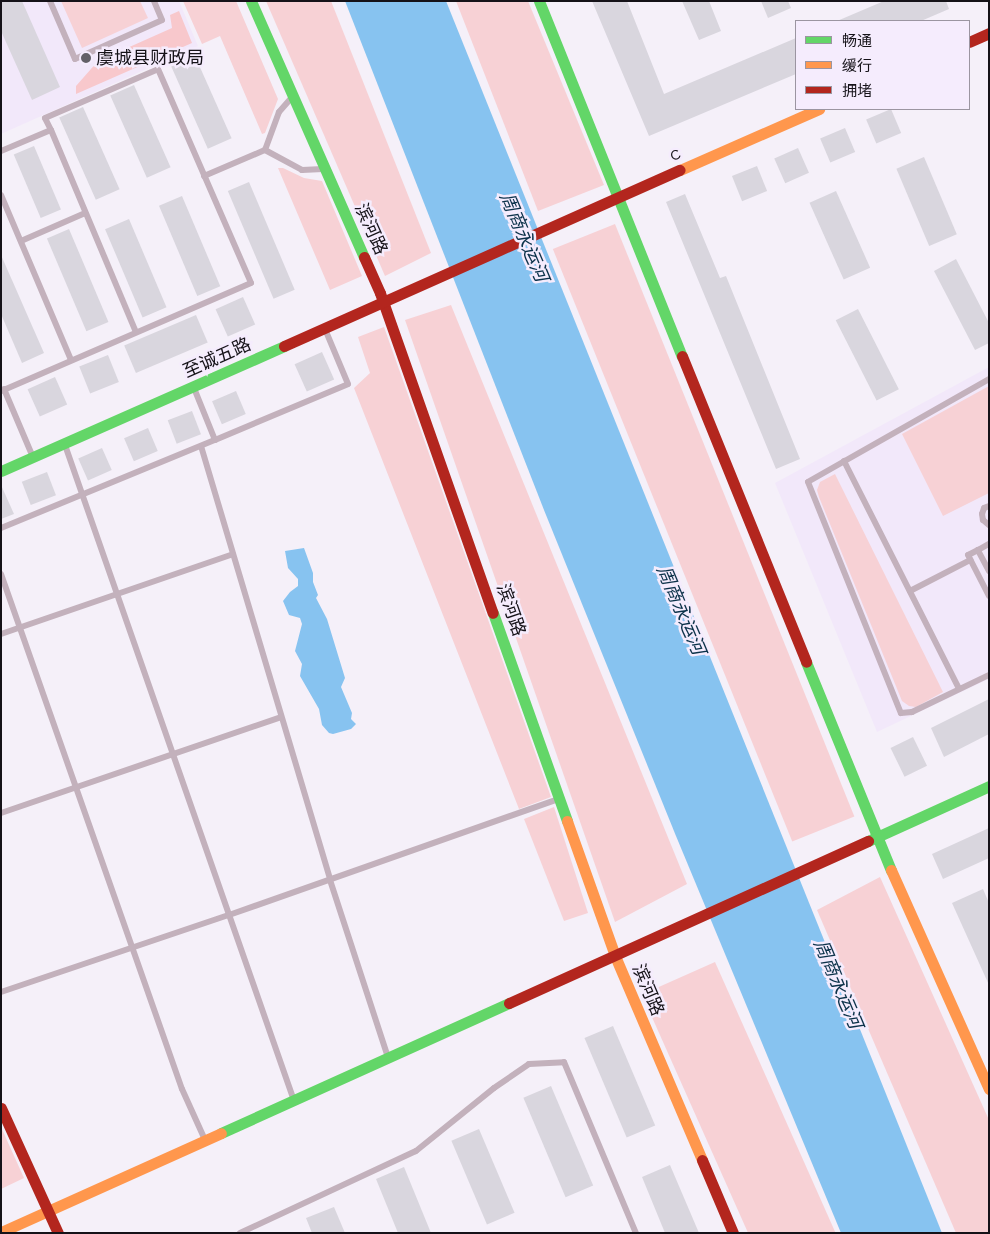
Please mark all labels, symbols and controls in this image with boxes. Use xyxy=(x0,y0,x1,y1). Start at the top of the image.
legend xyxy=(795,20,970,110)
text: 畅通 xyxy=(842,32,872,50)
place label: 虞城县财政局 xyxy=(96,47,204,69)
marker: 虞城县财政局 xyxy=(80,52,92,64)
text: 缓行 xyxy=(842,57,872,75)
text: 拥堵 xyxy=(842,82,872,100)
street label: c xyxy=(666,142,684,166)
water label: 周商永运河 xyxy=(495,189,553,285)
street label: 滨河路 xyxy=(350,200,392,258)
street label: 至诚五路 xyxy=(180,333,254,383)
water label: 周商永运河 xyxy=(652,562,710,658)
street label: 滨河路 xyxy=(492,581,530,639)
water label: 周商永运河 xyxy=(809,936,867,1032)
street label: 滨河路 xyxy=(628,961,668,1019)

